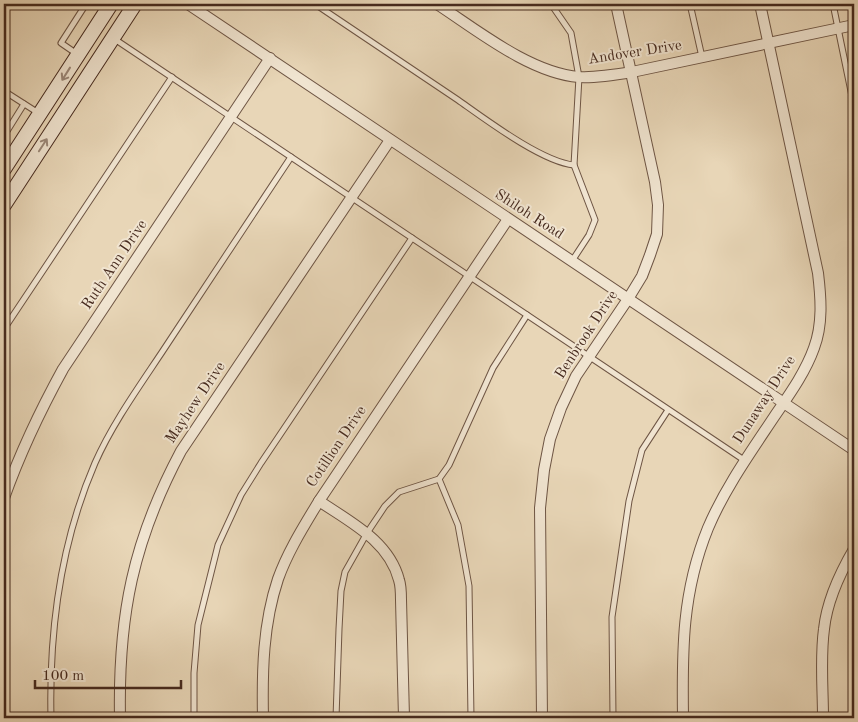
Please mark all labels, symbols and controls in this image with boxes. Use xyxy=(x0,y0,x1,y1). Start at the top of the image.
street label: Andover Drive xyxy=(587,38,683,68)
one-way arrow xyxy=(60,67,70,81)
one-way arrow xyxy=(37,138,48,152)
street label: Shiloh Road xyxy=(492,187,566,243)
street label: Ruth Ann Drive xyxy=(80,218,150,312)
street label: Benbrook Drive xyxy=(553,288,621,382)
street label: Dunaway Drive xyxy=(731,353,799,447)
street label: Mayhew Drive xyxy=(163,360,229,446)
street label: Cotillion Drive xyxy=(304,403,370,490)
scale bar xyxy=(35,657,181,689)
text: 100 m xyxy=(42,669,84,684)

